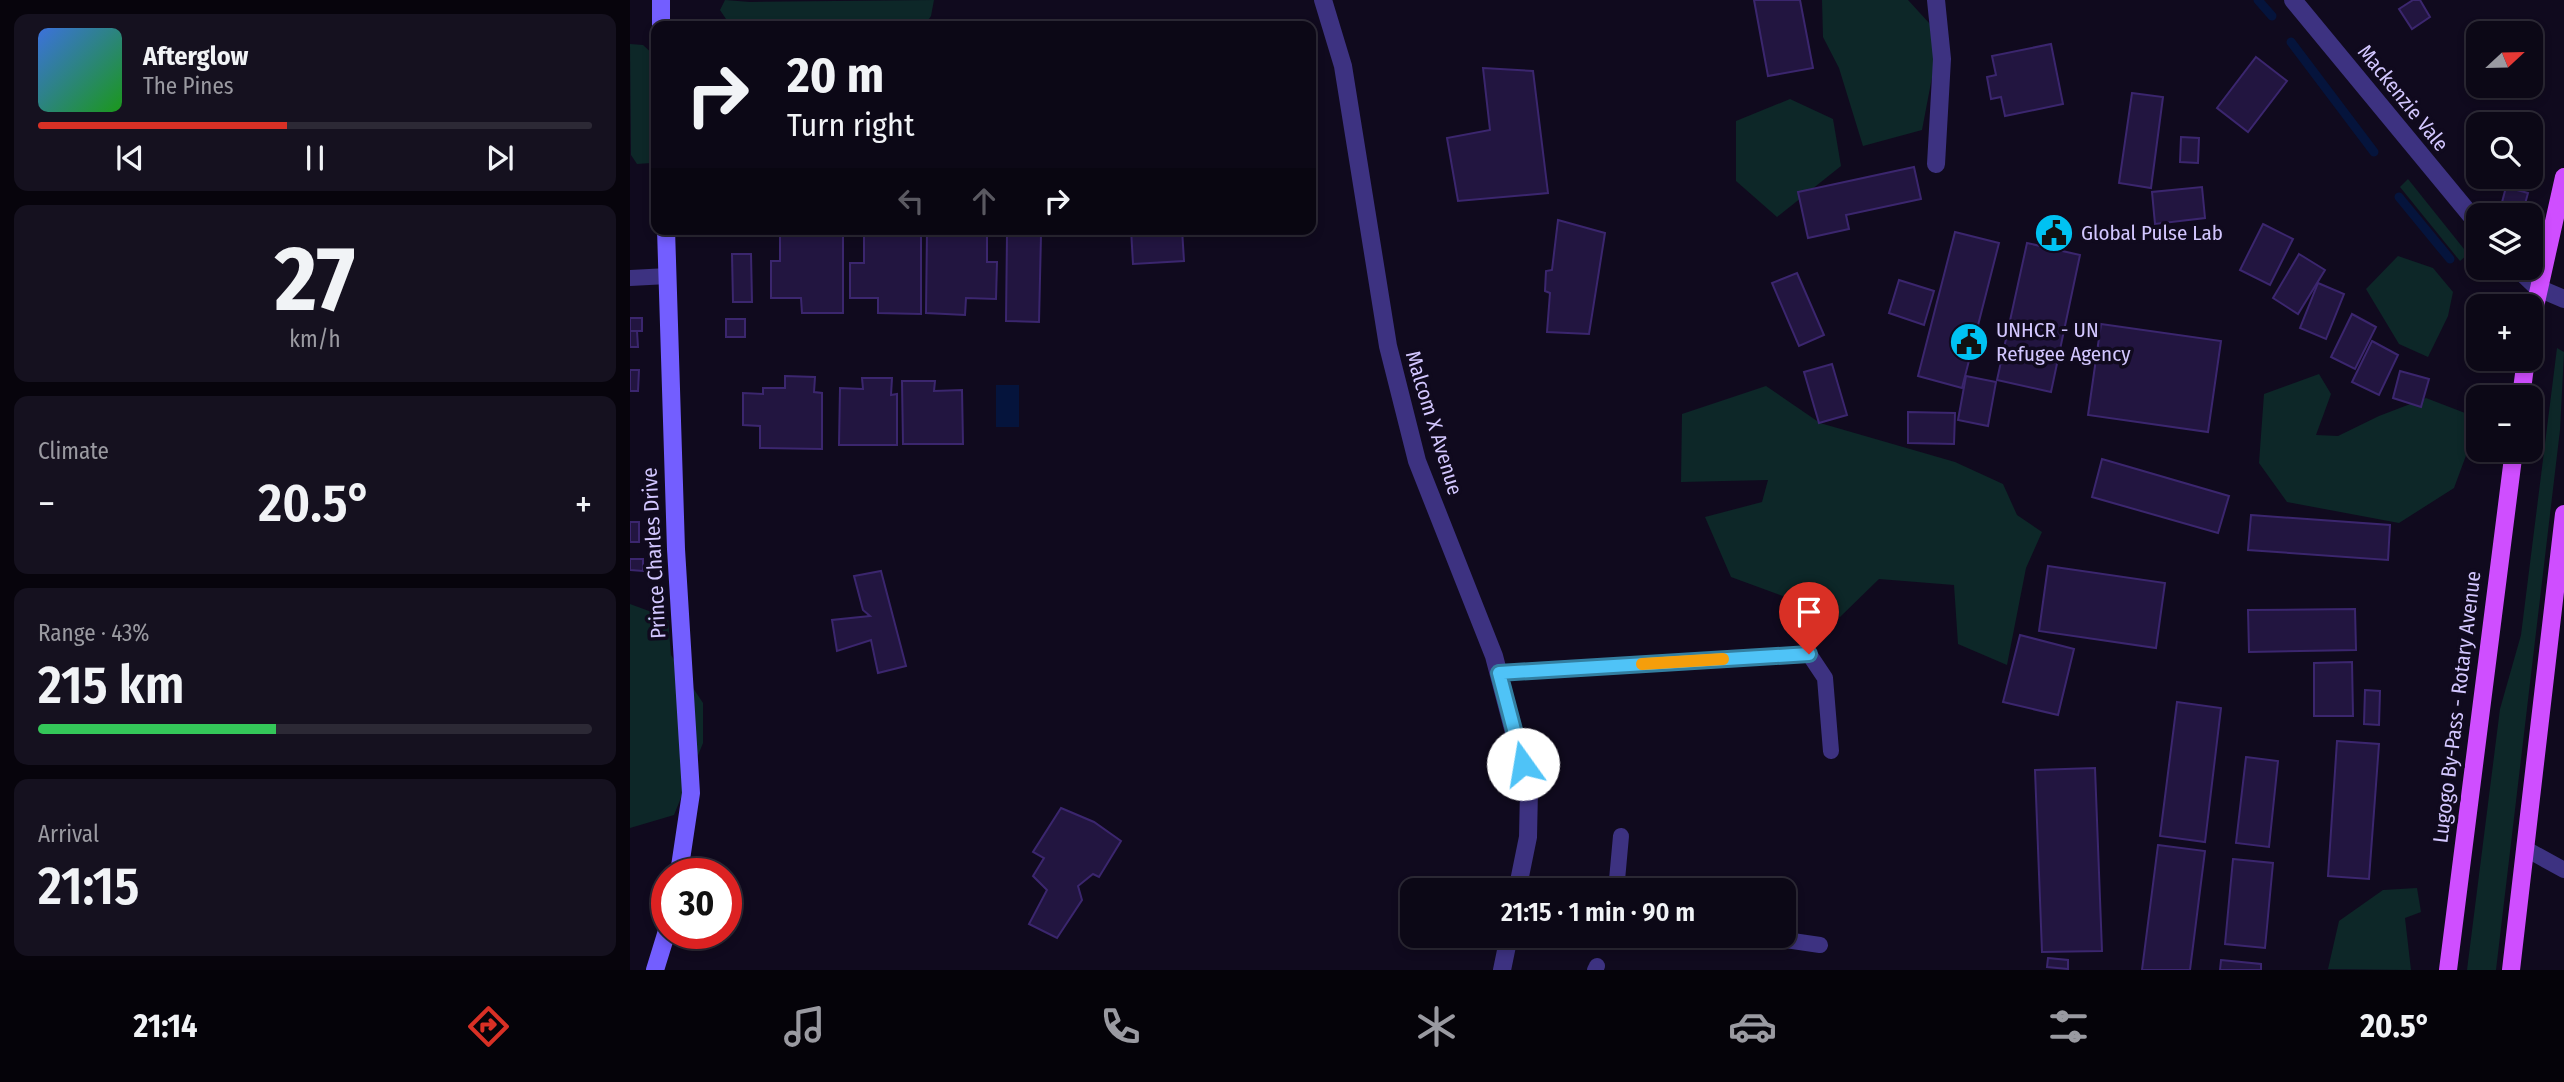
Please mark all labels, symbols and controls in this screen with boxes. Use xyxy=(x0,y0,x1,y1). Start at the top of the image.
north arrow xyxy=(2466,21,2543,98)
map controls xyxy=(2466,21,2543,462)
street label: Mackenzie Vale xyxy=(2352,39,2454,157)
text: Afterglow xyxy=(143,41,248,72)
text: 20 m xyxy=(787,46,884,105)
icon: right xyxy=(672,49,763,140)
text: The Pines xyxy=(143,72,234,100)
text: Turn right xyxy=(787,106,914,144)
button: search xyxy=(2466,112,2543,189)
icon: previous xyxy=(111,139,149,177)
icon: pause xyxy=(296,139,334,177)
icon: next xyxy=(481,139,519,177)
icon: left xyxy=(892,182,930,220)
icon: ahead xyxy=(965,182,1003,220)
icon: right xyxy=(1038,182,1076,220)
button: layers xyxy=(2466,203,2543,280)
public building icon: Global Pulse Lab xyxy=(2033,212,2075,254)
place label: Global Pulse Lab xyxy=(2081,220,2223,246)
text: 27 xyxy=(275,225,355,334)
button: + xyxy=(2466,294,2543,371)
place label: UNHCR - UN Refugee Agency xyxy=(1996,317,2131,367)
public building icon: UNHCR - UN Refugee Agency xyxy=(1948,321,1990,363)
text: km/h xyxy=(289,325,341,353)
street label: Malcom X Avenue xyxy=(1400,348,1468,498)
button: − xyxy=(2466,385,2543,462)
text: Climate xyxy=(38,437,109,465)
street label: Prince Charles Drive xyxy=(637,467,671,639)
text: 20.5° xyxy=(258,472,372,535)
text: − xyxy=(38,481,55,527)
text: + xyxy=(575,481,592,527)
street label: Lugogo By-Pass - Rotary Avenue xyxy=(2427,570,2487,844)
pin xyxy=(1779,582,1839,654)
icon: arrive xyxy=(1790,593,1828,631)
text: Range · 43% xyxy=(38,619,150,647)
text: 215 km xyxy=(38,654,184,717)
position arrow xyxy=(1486,727,1560,801)
text: Arrival xyxy=(38,820,99,848)
text: 21:15 xyxy=(38,855,139,918)
speed limit sign: 30 xyxy=(651,858,742,949)
text: 21:15 · 1 min · 90 m xyxy=(1501,897,1695,928)
icon: directions xyxy=(464,1002,513,1051)
icon: music xyxy=(780,1002,829,1051)
icon: phone xyxy=(1096,1002,1145,1051)
icon: climate xyxy=(1412,1002,1461,1051)
icon: car xyxy=(1728,1002,1777,1051)
icon: filters xyxy=(2044,1002,2093,1051)
text: 21:14 xyxy=(133,1007,198,1045)
text: 20.5° xyxy=(2360,1007,2431,1045)

